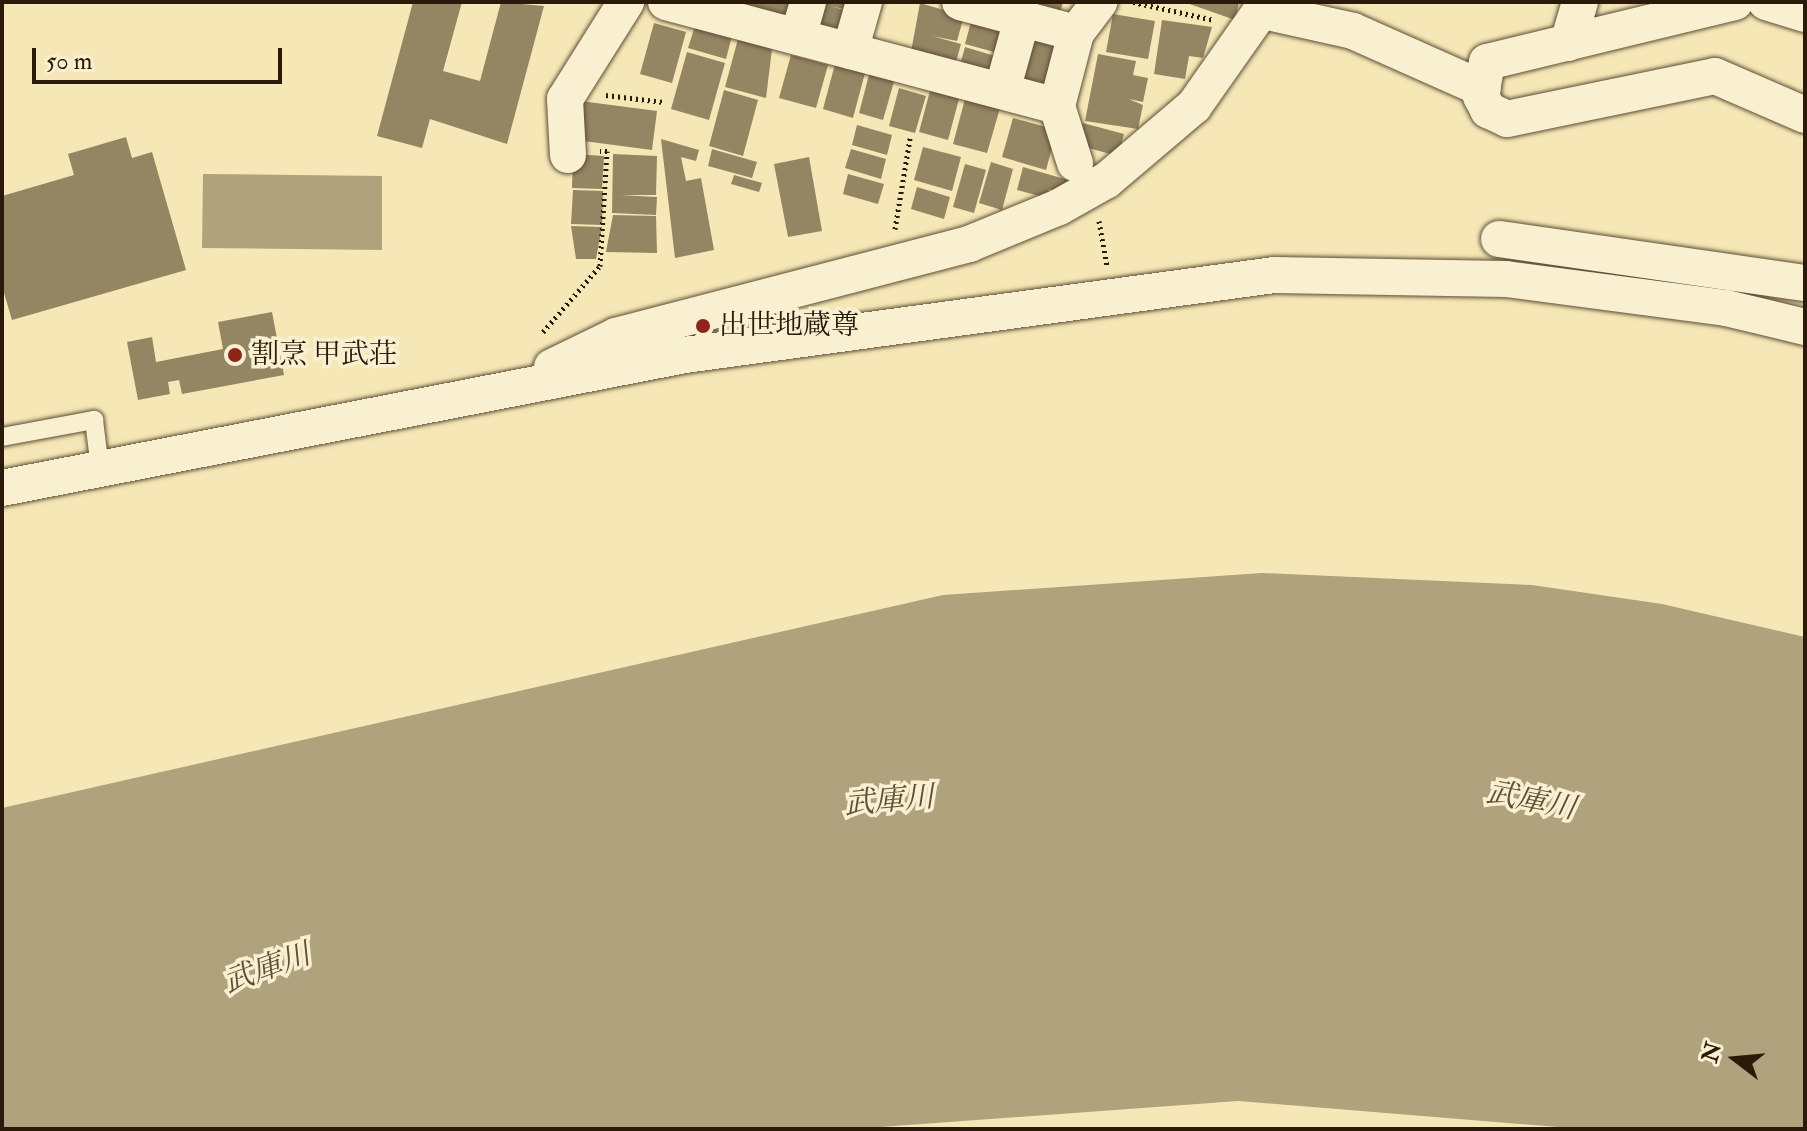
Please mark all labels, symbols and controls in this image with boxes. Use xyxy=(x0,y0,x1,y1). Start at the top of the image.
scale bar xyxy=(36,32,286,82)
text: 50 m xyxy=(46,46,92,77)
place label: 出世地蔵尊 xyxy=(719,309,859,343)
marker: 出世地蔵尊 xyxy=(694,317,712,335)
place label: 割烹 甲武荘 xyxy=(251,338,397,372)
marker: 割烹 甲武荘 xyxy=(226,346,244,364)
water label: 武庫川 xyxy=(1483,775,1579,827)
water label: 武庫川 xyxy=(843,779,935,823)
water label: 武庫川 xyxy=(219,937,315,1001)
north arrow xyxy=(1695,1019,1775,1099)
text: N xyxy=(1696,1039,1728,1066)

